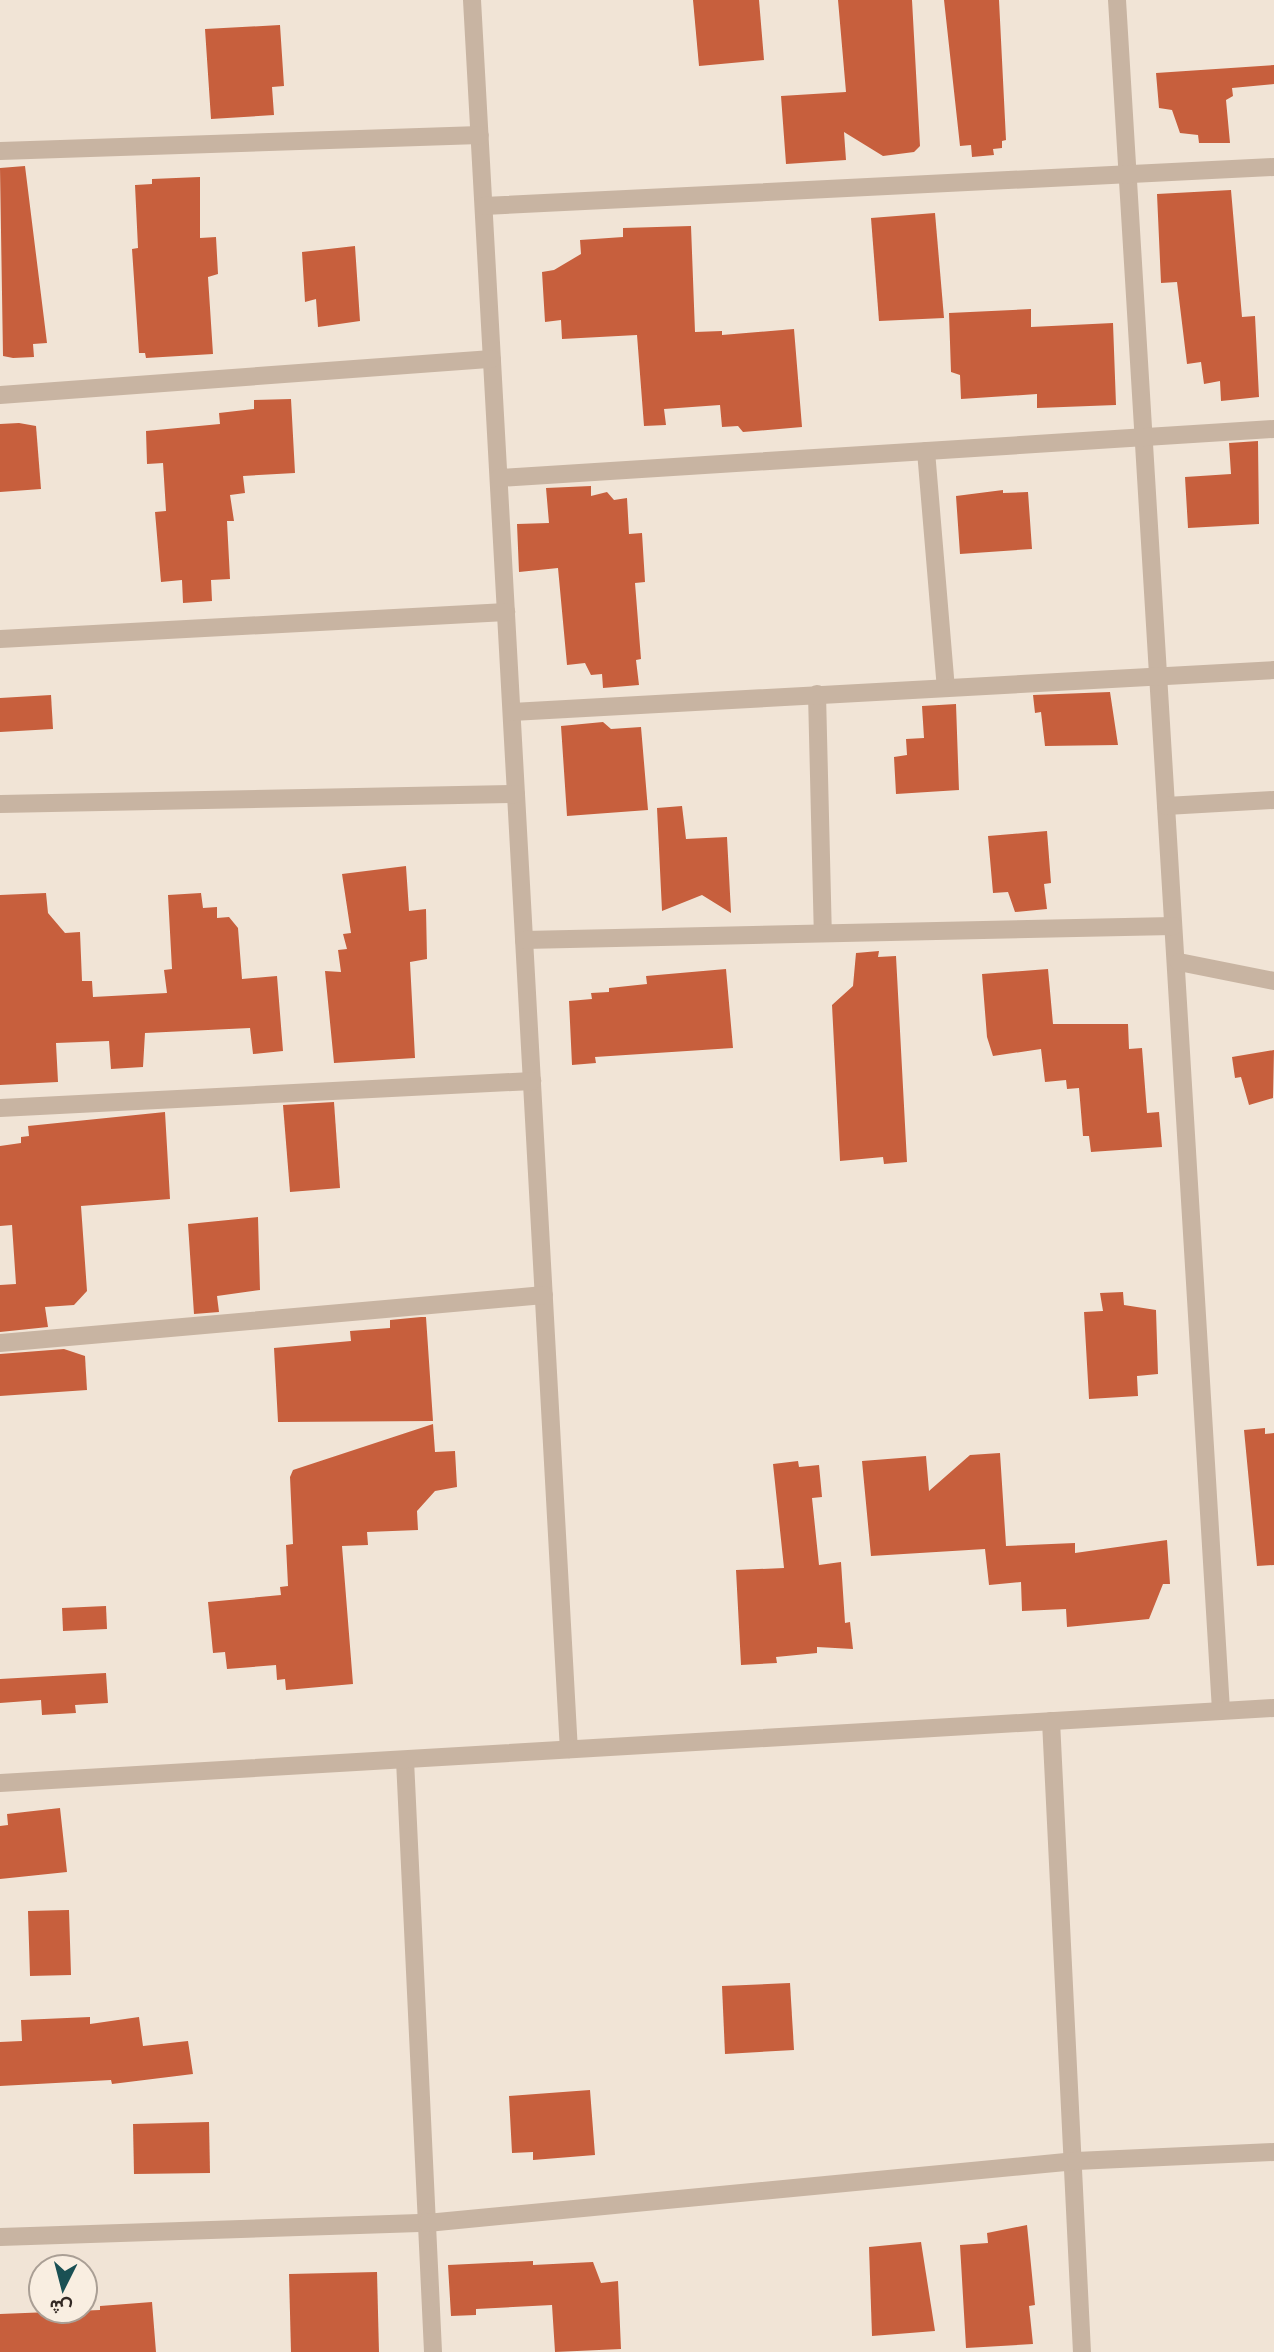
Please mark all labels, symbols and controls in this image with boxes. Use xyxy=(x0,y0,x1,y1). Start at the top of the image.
north arrow xyxy=(28,2254,98,2324)
text: ش xyxy=(48,2296,74,2321)

